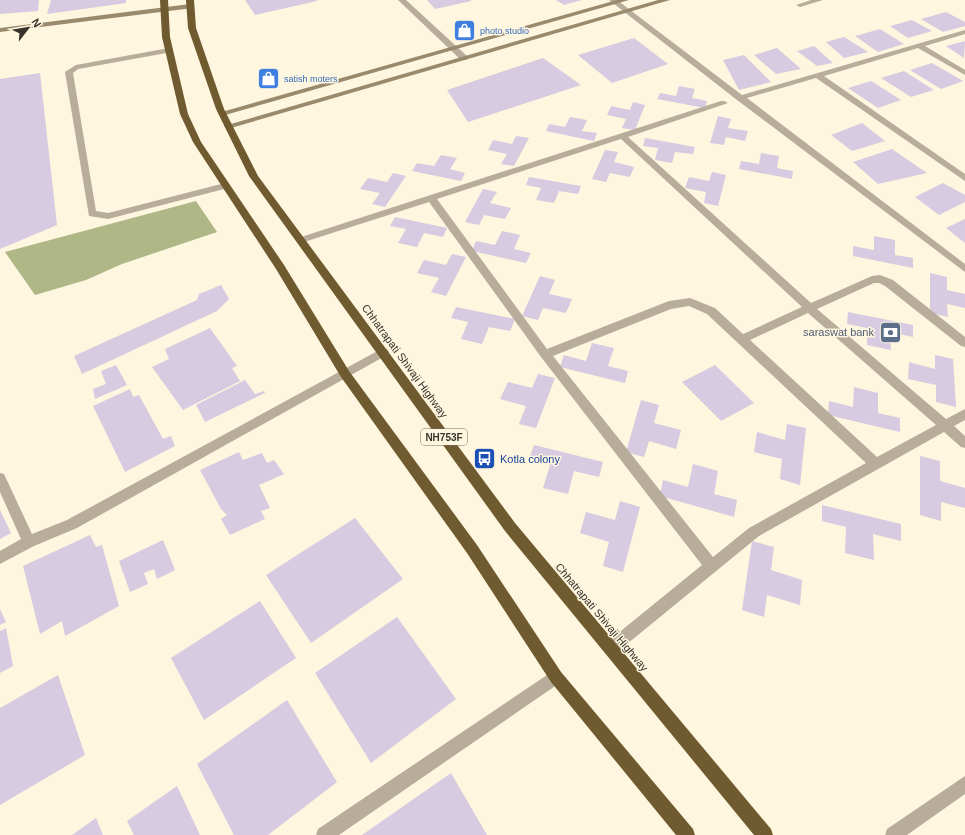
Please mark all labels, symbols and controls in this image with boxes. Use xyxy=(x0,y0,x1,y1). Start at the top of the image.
north arrow xyxy=(8,8,48,48)
text: N xyxy=(29,16,44,29)
shop icon: photo studio xyxy=(452,18,478,44)
place label: photo studio xyxy=(480,26,529,36)
shop icon: satish moters xyxy=(256,66,282,92)
place label: satish moters xyxy=(284,74,338,84)
street label: Chhatrapati Shivaji Highway xyxy=(360,302,451,421)
bank icon: saraswat bank xyxy=(877,319,903,345)
place label: saraswat bank xyxy=(803,326,874,338)
road number: NH753F xyxy=(421,429,467,445)
bus stop icon: Kotla colony xyxy=(471,446,497,472)
place label: Kotla colony xyxy=(500,453,560,465)
street label: Chhatrapati Shivaji Highway xyxy=(553,560,651,674)

